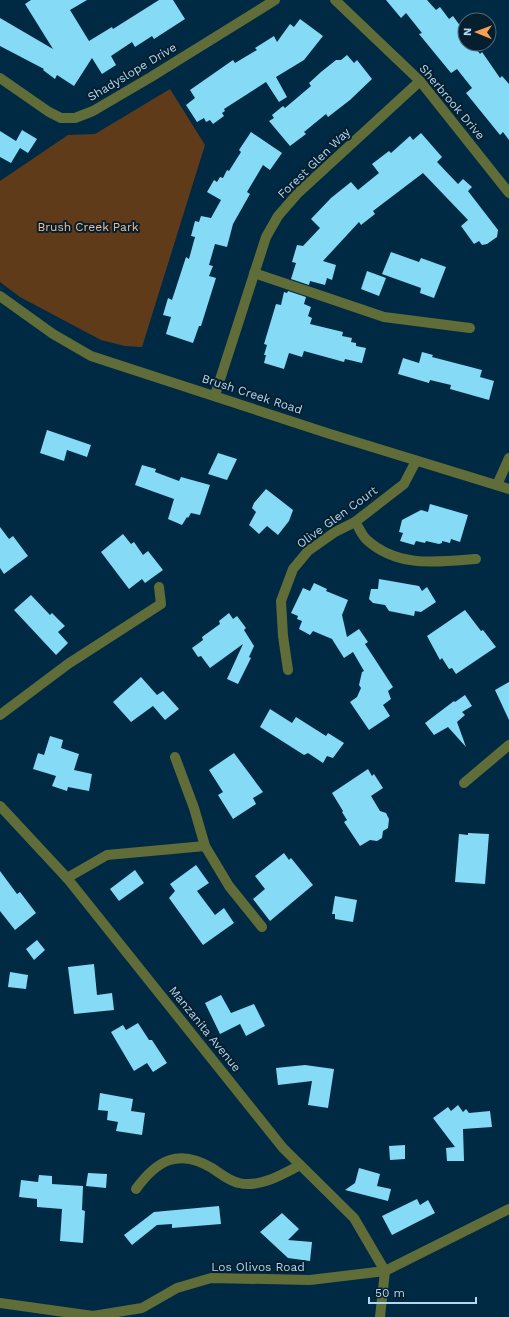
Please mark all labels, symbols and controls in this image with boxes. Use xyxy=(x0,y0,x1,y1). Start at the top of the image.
north arrow xyxy=(457,12,497,52)
text: N xyxy=(461,28,474,36)
street label: Shadyslope Drive xyxy=(85,40,179,104)
street label: Sherbrook Drive xyxy=(416,61,488,143)
street label: Forest Glen Way xyxy=(275,124,354,201)
park label: Brush Creek Park xyxy=(37,220,139,234)
street label: Brush Creek Road xyxy=(200,371,304,417)
street label: Olive Glen Court xyxy=(294,483,380,551)
street label: Manzanita Avenue xyxy=(166,983,244,1075)
street label: Los Olivos Road xyxy=(211,1260,305,1274)
scale bar xyxy=(369,1279,476,1305)
text: 50 m xyxy=(375,1286,405,1300)

